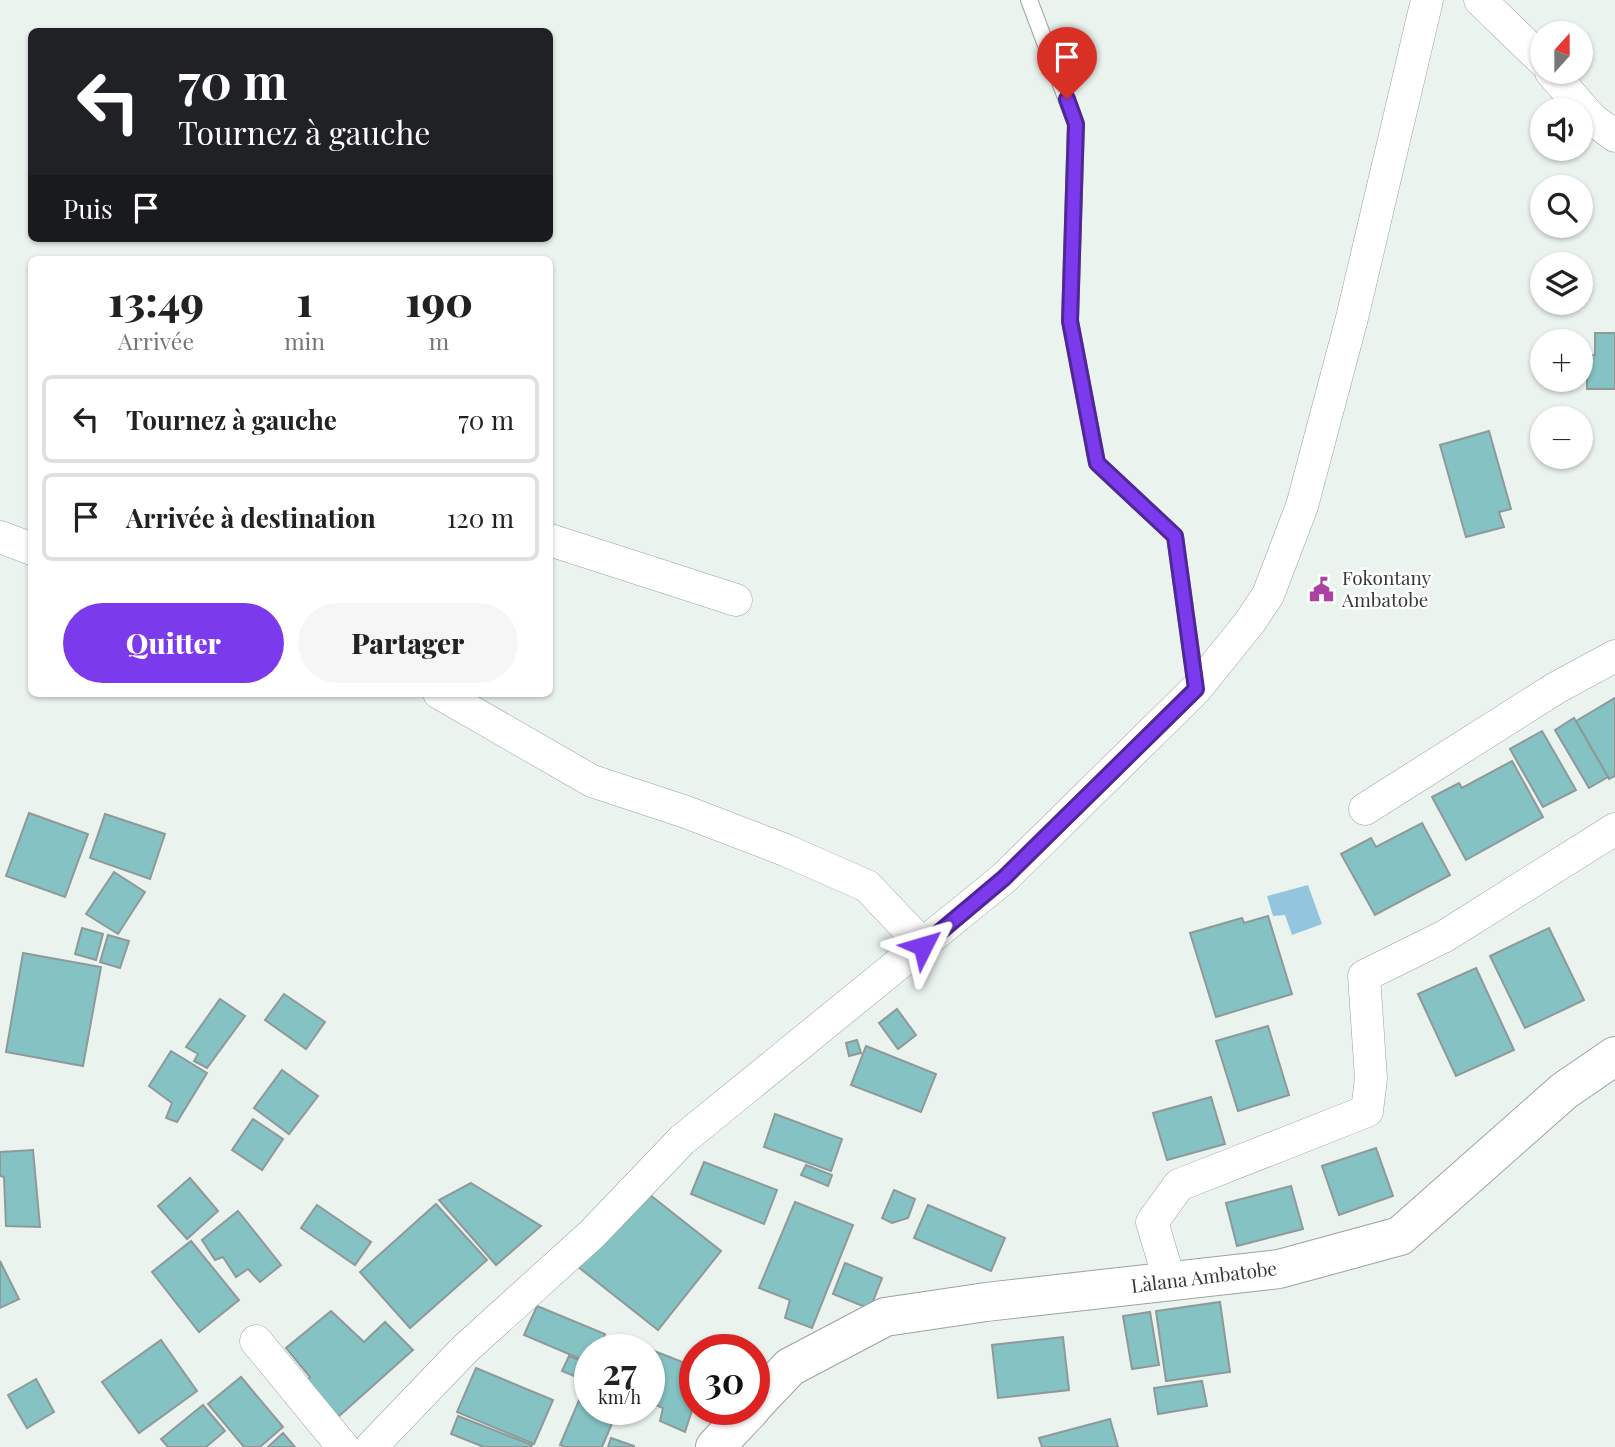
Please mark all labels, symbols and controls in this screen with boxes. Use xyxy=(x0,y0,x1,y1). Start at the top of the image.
north arrow xyxy=(1530,21,1592,84)
map controls xyxy=(1530,21,1593,469)
pin xyxy=(1037,27,1097,99)
icon: arrive xyxy=(1048,38,1086,76)
text: 70 m xyxy=(178,47,288,112)
icon: left xyxy=(63,56,154,147)
button: sound xyxy=(1530,98,1593,161)
text: Tournez à gauche xyxy=(178,110,431,153)
button: search xyxy=(1530,175,1593,238)
icon: arrive xyxy=(127,189,165,227)
text: Puis xyxy=(63,191,113,226)
button: layers xyxy=(1530,252,1593,315)
text: 13:49 xyxy=(108,272,204,328)
text: 1 xyxy=(296,272,313,328)
text: 190 xyxy=(405,272,473,328)
text: Arrivée xyxy=(118,325,194,356)
text: min xyxy=(284,325,325,356)
text: m xyxy=(429,325,449,356)
button: + xyxy=(1530,329,1593,392)
icon: left xyxy=(67,400,105,438)
text: Tournez à gauche xyxy=(126,402,337,437)
text: 70 m xyxy=(458,402,514,437)
button: − xyxy=(1530,406,1593,469)
icon: arrive xyxy=(67,498,105,536)
text: Arrivée à destination xyxy=(126,500,376,535)
text: 120 m xyxy=(447,500,514,535)
place label: Fokontany Ambatobe xyxy=(1341,564,1432,612)
public building icon: Fokontany Ambatobe xyxy=(1308,575,1336,603)
button: Quitter xyxy=(63,603,284,683)
button: Partager xyxy=(298,603,518,683)
position arrow xyxy=(886,909,960,983)
street label: Làlana Ambatobe xyxy=(1130,1254,1278,1298)
speed limit sign: 30 xyxy=(679,1334,770,1425)
text: 27 xyxy=(602,1347,637,1394)
text: km/h xyxy=(598,1385,641,1409)

